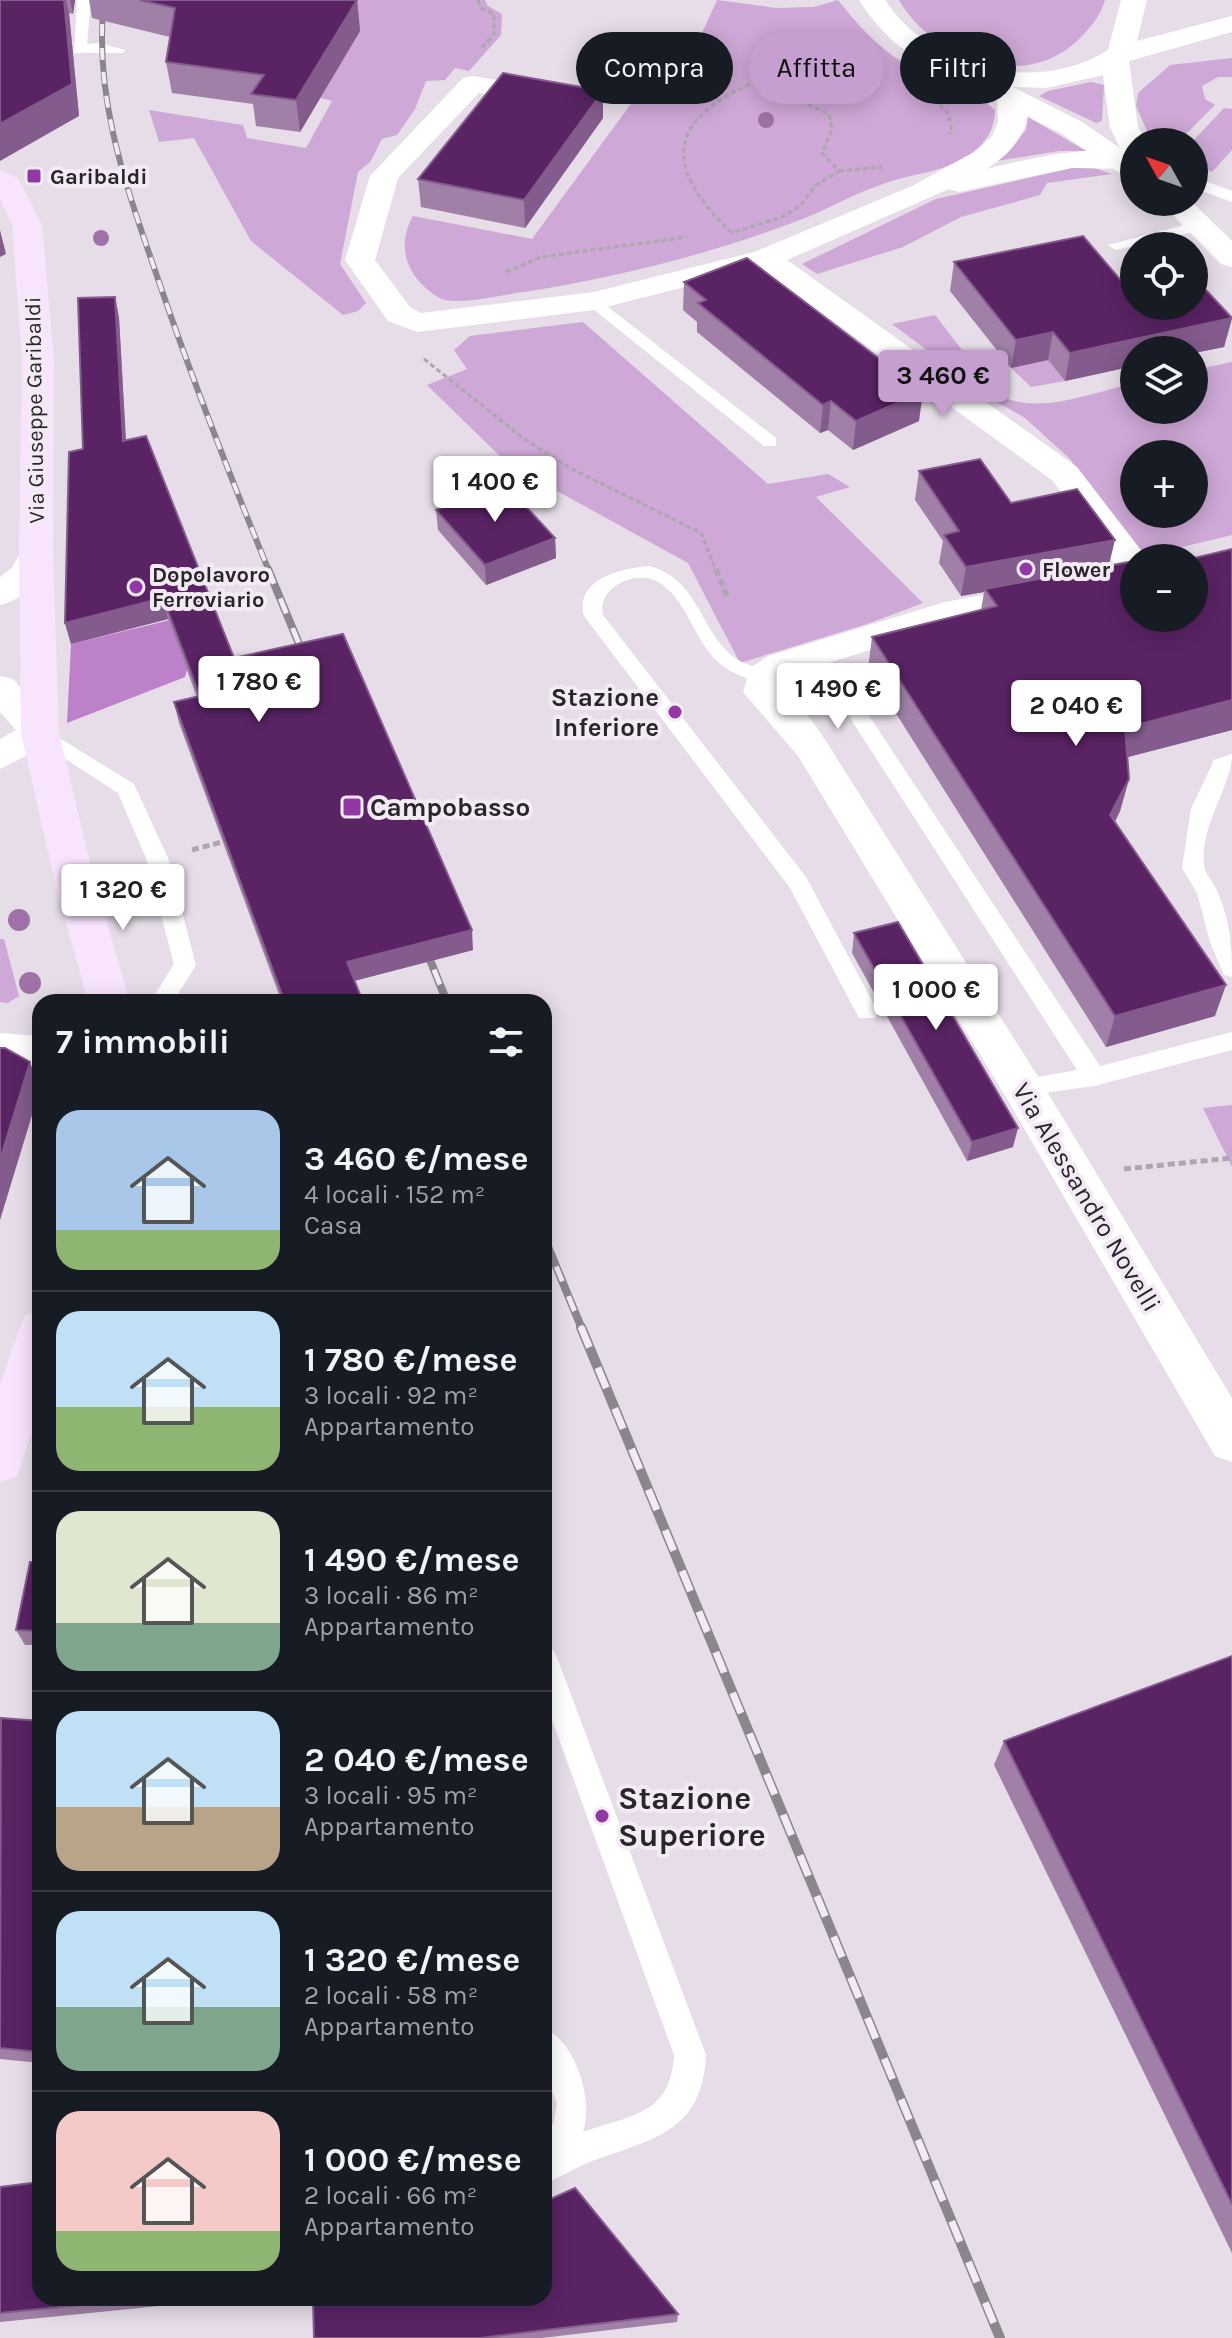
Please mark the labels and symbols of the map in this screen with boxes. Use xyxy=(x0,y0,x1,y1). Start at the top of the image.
north arrow xyxy=(1120,128,1208,216)
place label: Garibaldi xyxy=(50,164,147,190)
marker: Garibaldi xyxy=(25,167,43,185)
street label: Via Giuseppe Garibaldi xyxy=(20,296,50,524)
pin: 3 460 € xyxy=(869,350,1017,418)
pin: 1 400 € xyxy=(421,456,569,524)
place label: Flower xyxy=(1042,557,1111,583)
marker: Flower xyxy=(1017,560,1035,578)
place label: Dopolavoro Ferroviario xyxy=(152,562,270,613)
marker: Dopolavoro Ferroviario xyxy=(127,578,145,596)
pin: 1 780 € xyxy=(185,656,333,724)
pin: 1 490 € xyxy=(764,663,912,731)
pin: 2 040 € xyxy=(1002,680,1150,748)
place label: Stazione Inferiore xyxy=(551,682,659,743)
marker: Stazione Inferiore xyxy=(666,703,684,721)
place label: Campobasso xyxy=(370,792,530,823)
marker: Campobasso xyxy=(341,796,363,818)
pin: 1 320 € xyxy=(49,864,197,932)
pin: 1 000 € xyxy=(862,964,1010,1032)
street label: Via Alessandro Novelli xyxy=(1006,1077,1167,1317)
place label: Stazione Superiore xyxy=(618,1780,766,1854)
marker: Stazione Superiore xyxy=(593,1807,611,1825)

